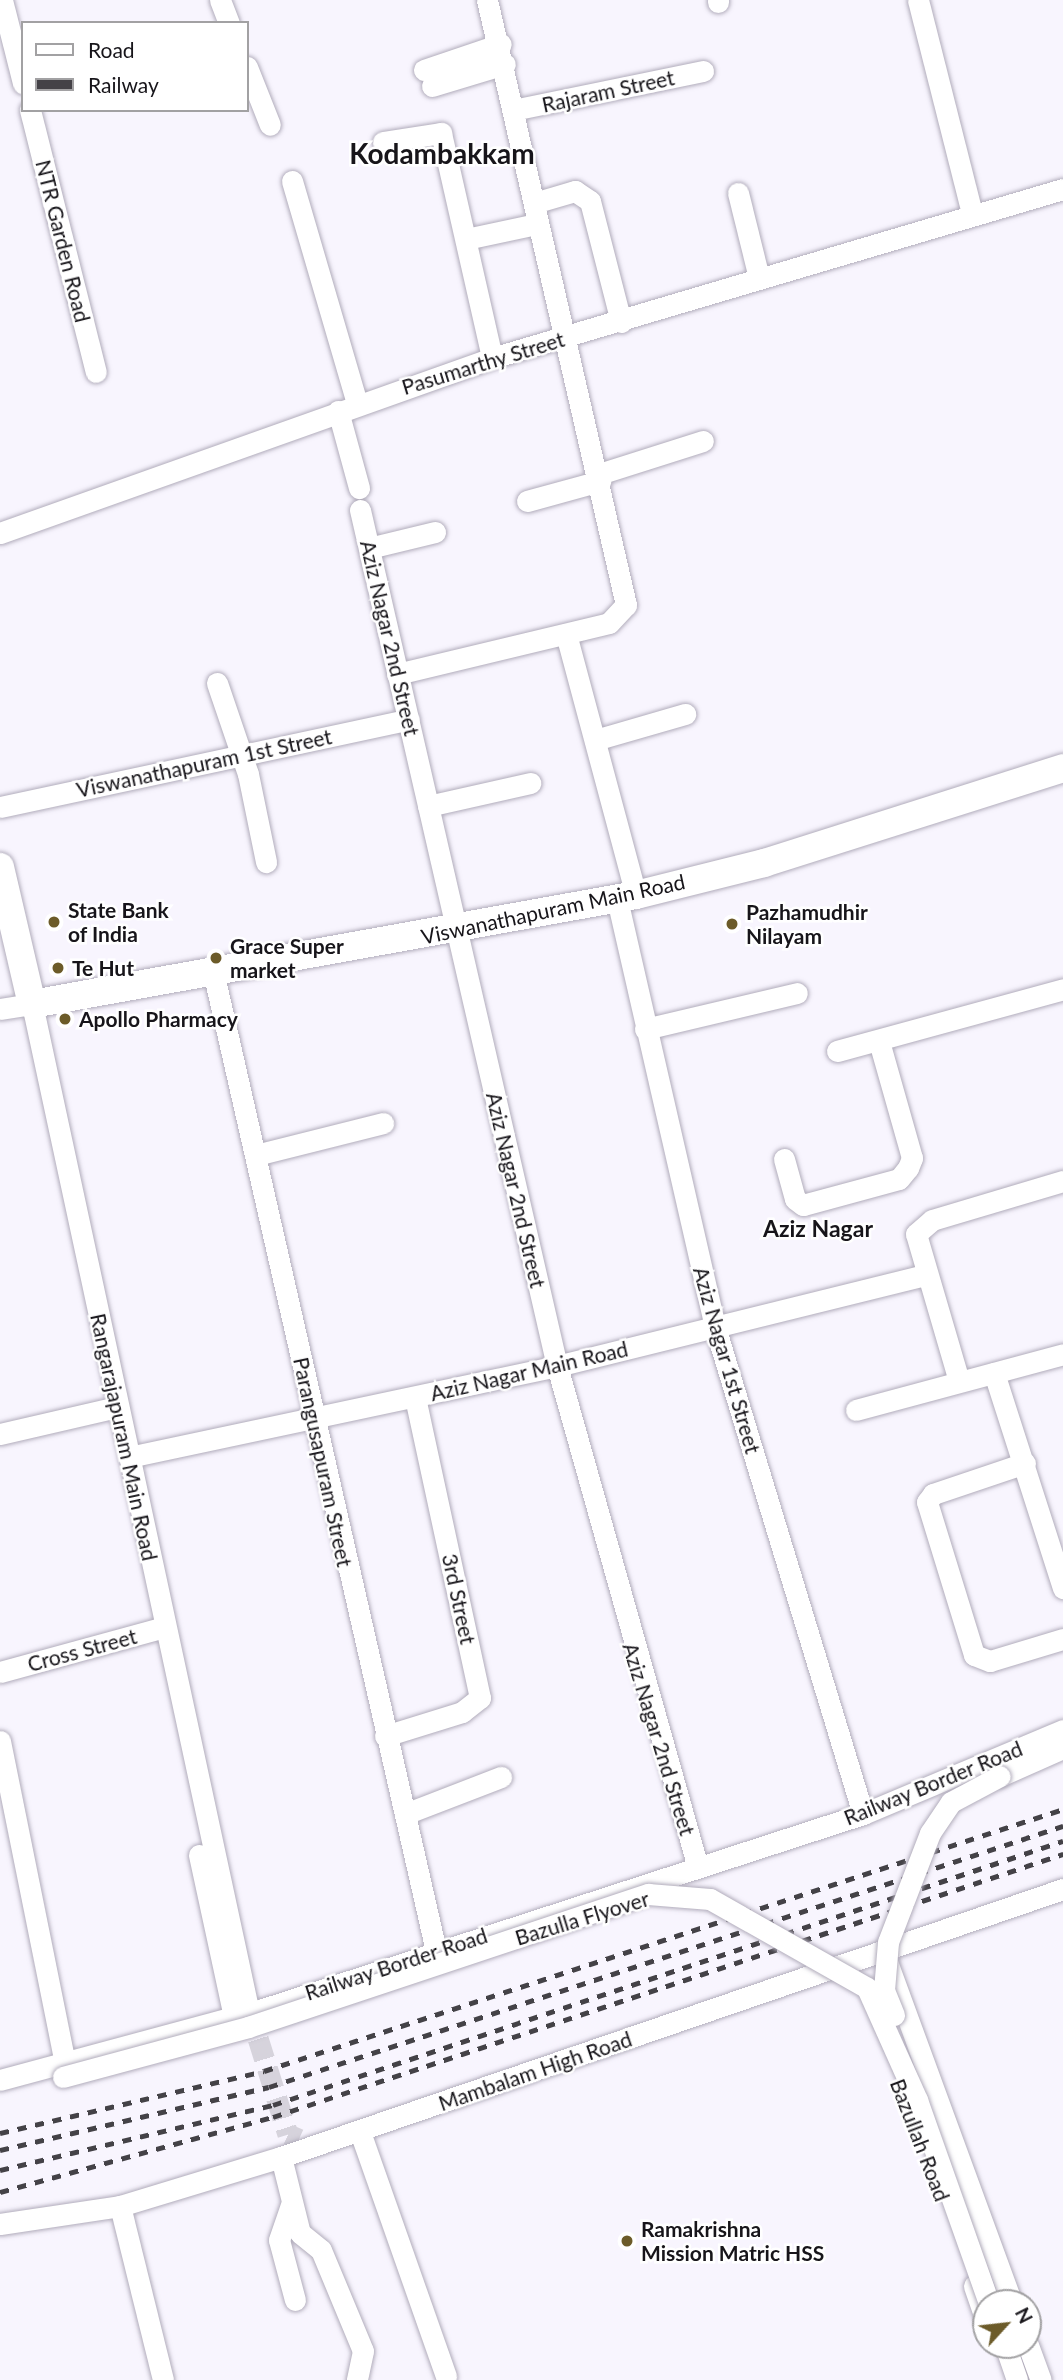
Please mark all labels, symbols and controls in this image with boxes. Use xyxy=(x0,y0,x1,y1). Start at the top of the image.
legend xyxy=(21,21,248,112)
text: Road xyxy=(88,37,135,62)
street label: Rajaram Street xyxy=(539,65,677,117)
text: Railway xyxy=(88,72,159,97)
district label: Kodambakkam xyxy=(349,136,535,170)
street label: NTR Garden Road xyxy=(31,157,95,325)
street label: Pasumarthy Street xyxy=(398,326,568,400)
street label: Aziz Nagar 2nd Street xyxy=(355,537,425,739)
street label: Viswanathapuram 1st Street xyxy=(74,724,334,802)
street label: Viswanathapuram Main Road xyxy=(419,869,687,949)
place label: State Bank of India xyxy=(68,897,169,947)
place label: Pazhamudhir Nilayam xyxy=(746,899,868,949)
marker: State Bank of India xyxy=(46,914,62,930)
marker: Pazhamudhir Nilayam xyxy=(724,916,740,932)
place label: Grace Super market xyxy=(230,933,344,983)
marker: Grace Super market xyxy=(208,950,224,966)
place label: Te Hut xyxy=(72,955,134,981)
marker: Te Hut xyxy=(50,960,66,976)
place label: Apollo Pharmacy xyxy=(79,1006,238,1032)
marker: Apollo Pharmacy xyxy=(57,1011,73,1027)
street label: Aziz Nagar 2nd Street xyxy=(481,1089,551,1291)
district label: Aziz Nagar xyxy=(763,1214,873,1242)
street label: Aziz Nagar 1st Street xyxy=(688,1263,766,1457)
street label: Rangarajapuram Main Road xyxy=(85,1311,163,1563)
street label: Aziz Nagar Main Road xyxy=(428,1336,630,1406)
street label: Parangusapuram Street xyxy=(288,1355,358,1569)
street label: 3rd Street xyxy=(437,1551,481,1647)
street label: Cross Street xyxy=(25,1623,139,1677)
street label: Aziz Nagar 2nd Street xyxy=(618,1639,700,1839)
street label: Railway Border Road xyxy=(840,1736,1026,1830)
street label: Bazulla Flyover xyxy=(512,1886,652,1950)
street label: Railway Border Road xyxy=(301,1922,491,2006)
street label: Mambalam High Road xyxy=(435,2026,635,2116)
street label: Bazullah Road xyxy=(885,2075,955,2205)
place label: Ramakrishna Mission Matric HSS xyxy=(641,2216,824,2266)
marker: Ramakrishna Mission Matric HSS xyxy=(619,2233,635,2249)
north arrow xyxy=(972,2289,1042,2359)
text: N xyxy=(1011,2303,1038,2327)

